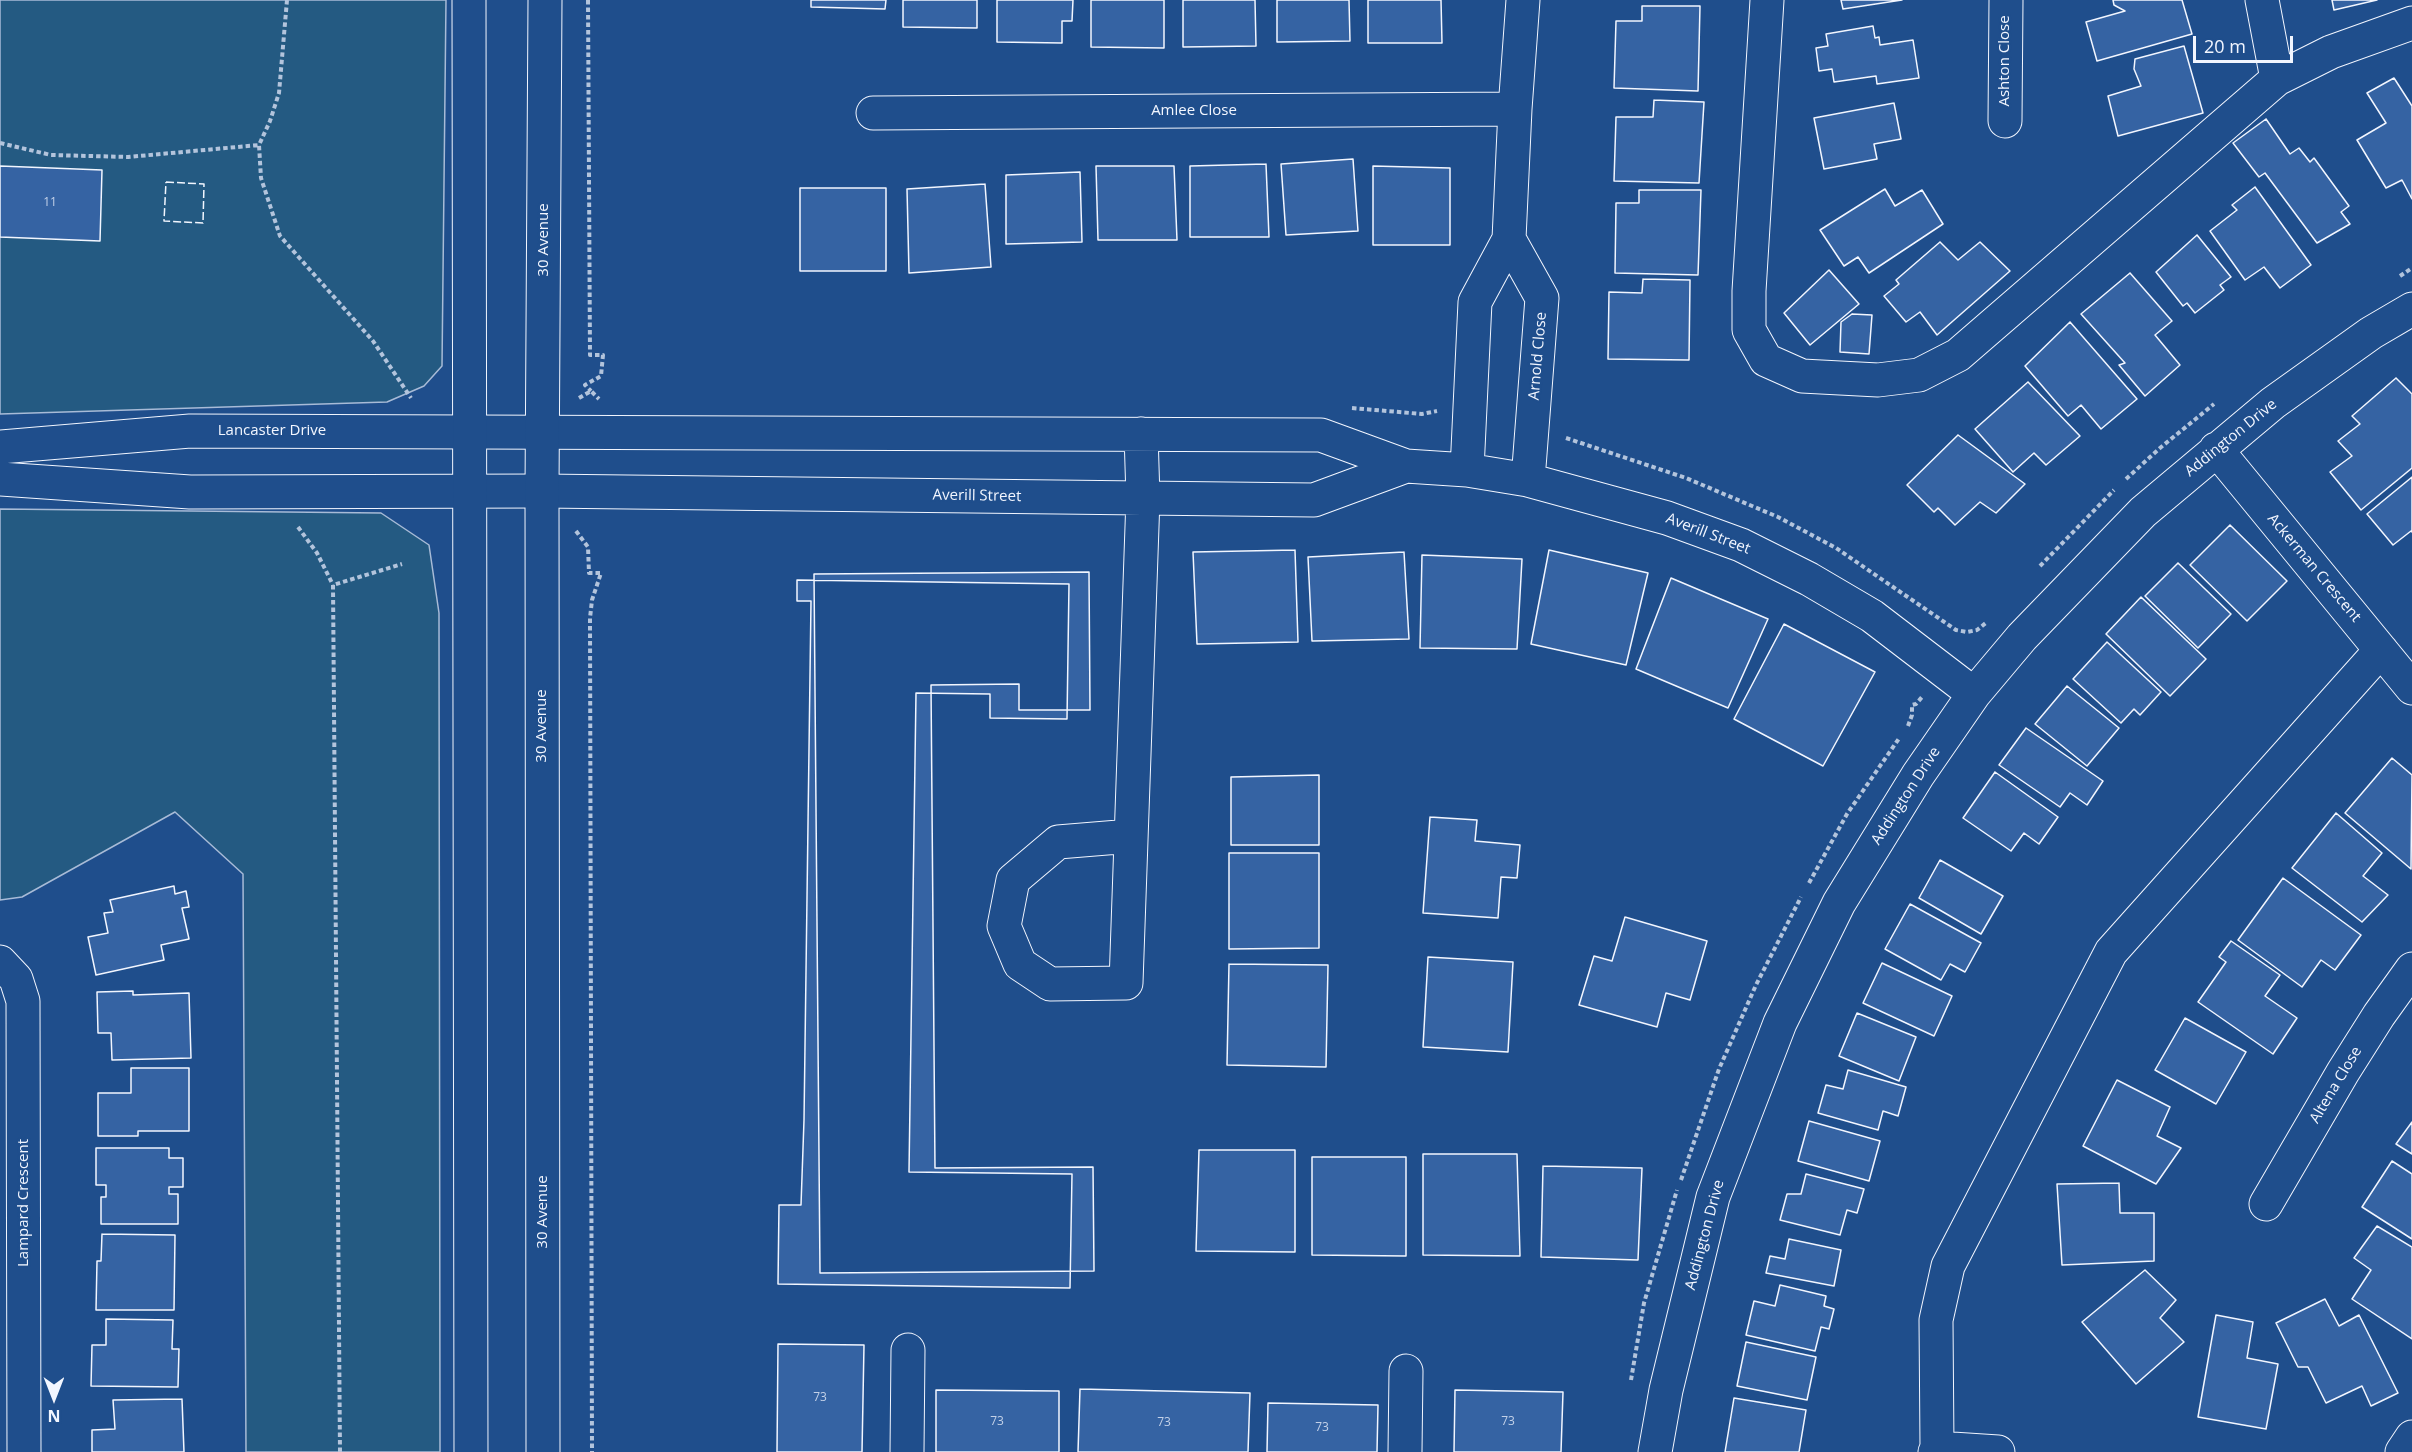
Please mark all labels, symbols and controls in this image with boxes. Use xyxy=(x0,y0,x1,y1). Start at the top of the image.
street label: Ashton Close xyxy=(1996,15,2014,107)
scale bar xyxy=(2196,24,2296,62)
text: 20 m xyxy=(2204,34,2246,58)
street label: Amlee Close xyxy=(1151,102,1237,120)
house number: 11 xyxy=(43,196,57,210)
street label: 30 Avenue xyxy=(535,203,553,277)
street label: Arnold Close xyxy=(1525,311,1551,401)
street label: Addington Drive xyxy=(2181,395,2281,481)
street label: Lancaster Drive xyxy=(218,422,326,440)
street label: Averill Street xyxy=(933,486,1021,506)
street label: Averill Street xyxy=(1663,510,1753,558)
street label: Ackerman Crescent xyxy=(2263,510,2365,626)
street label: 30 Avenue xyxy=(533,689,551,763)
street label: Addington Drive xyxy=(1868,744,1944,848)
street label: Altena Close xyxy=(2306,1043,2366,1127)
street label: Lampard Crescent xyxy=(15,1139,33,1267)
street label: 30 Avenue xyxy=(534,1175,552,1249)
street label: Addington Drive xyxy=(1682,1178,1728,1292)
north arrow xyxy=(24,1368,84,1428)
house number: 73 xyxy=(813,1391,827,1405)
text: N xyxy=(48,1405,61,1427)
house number: 73 xyxy=(990,1415,1004,1429)
house number: 73 xyxy=(1501,1415,1515,1429)
house number: 73 xyxy=(1157,1416,1171,1430)
house number: 73 xyxy=(1315,1421,1329,1435)

